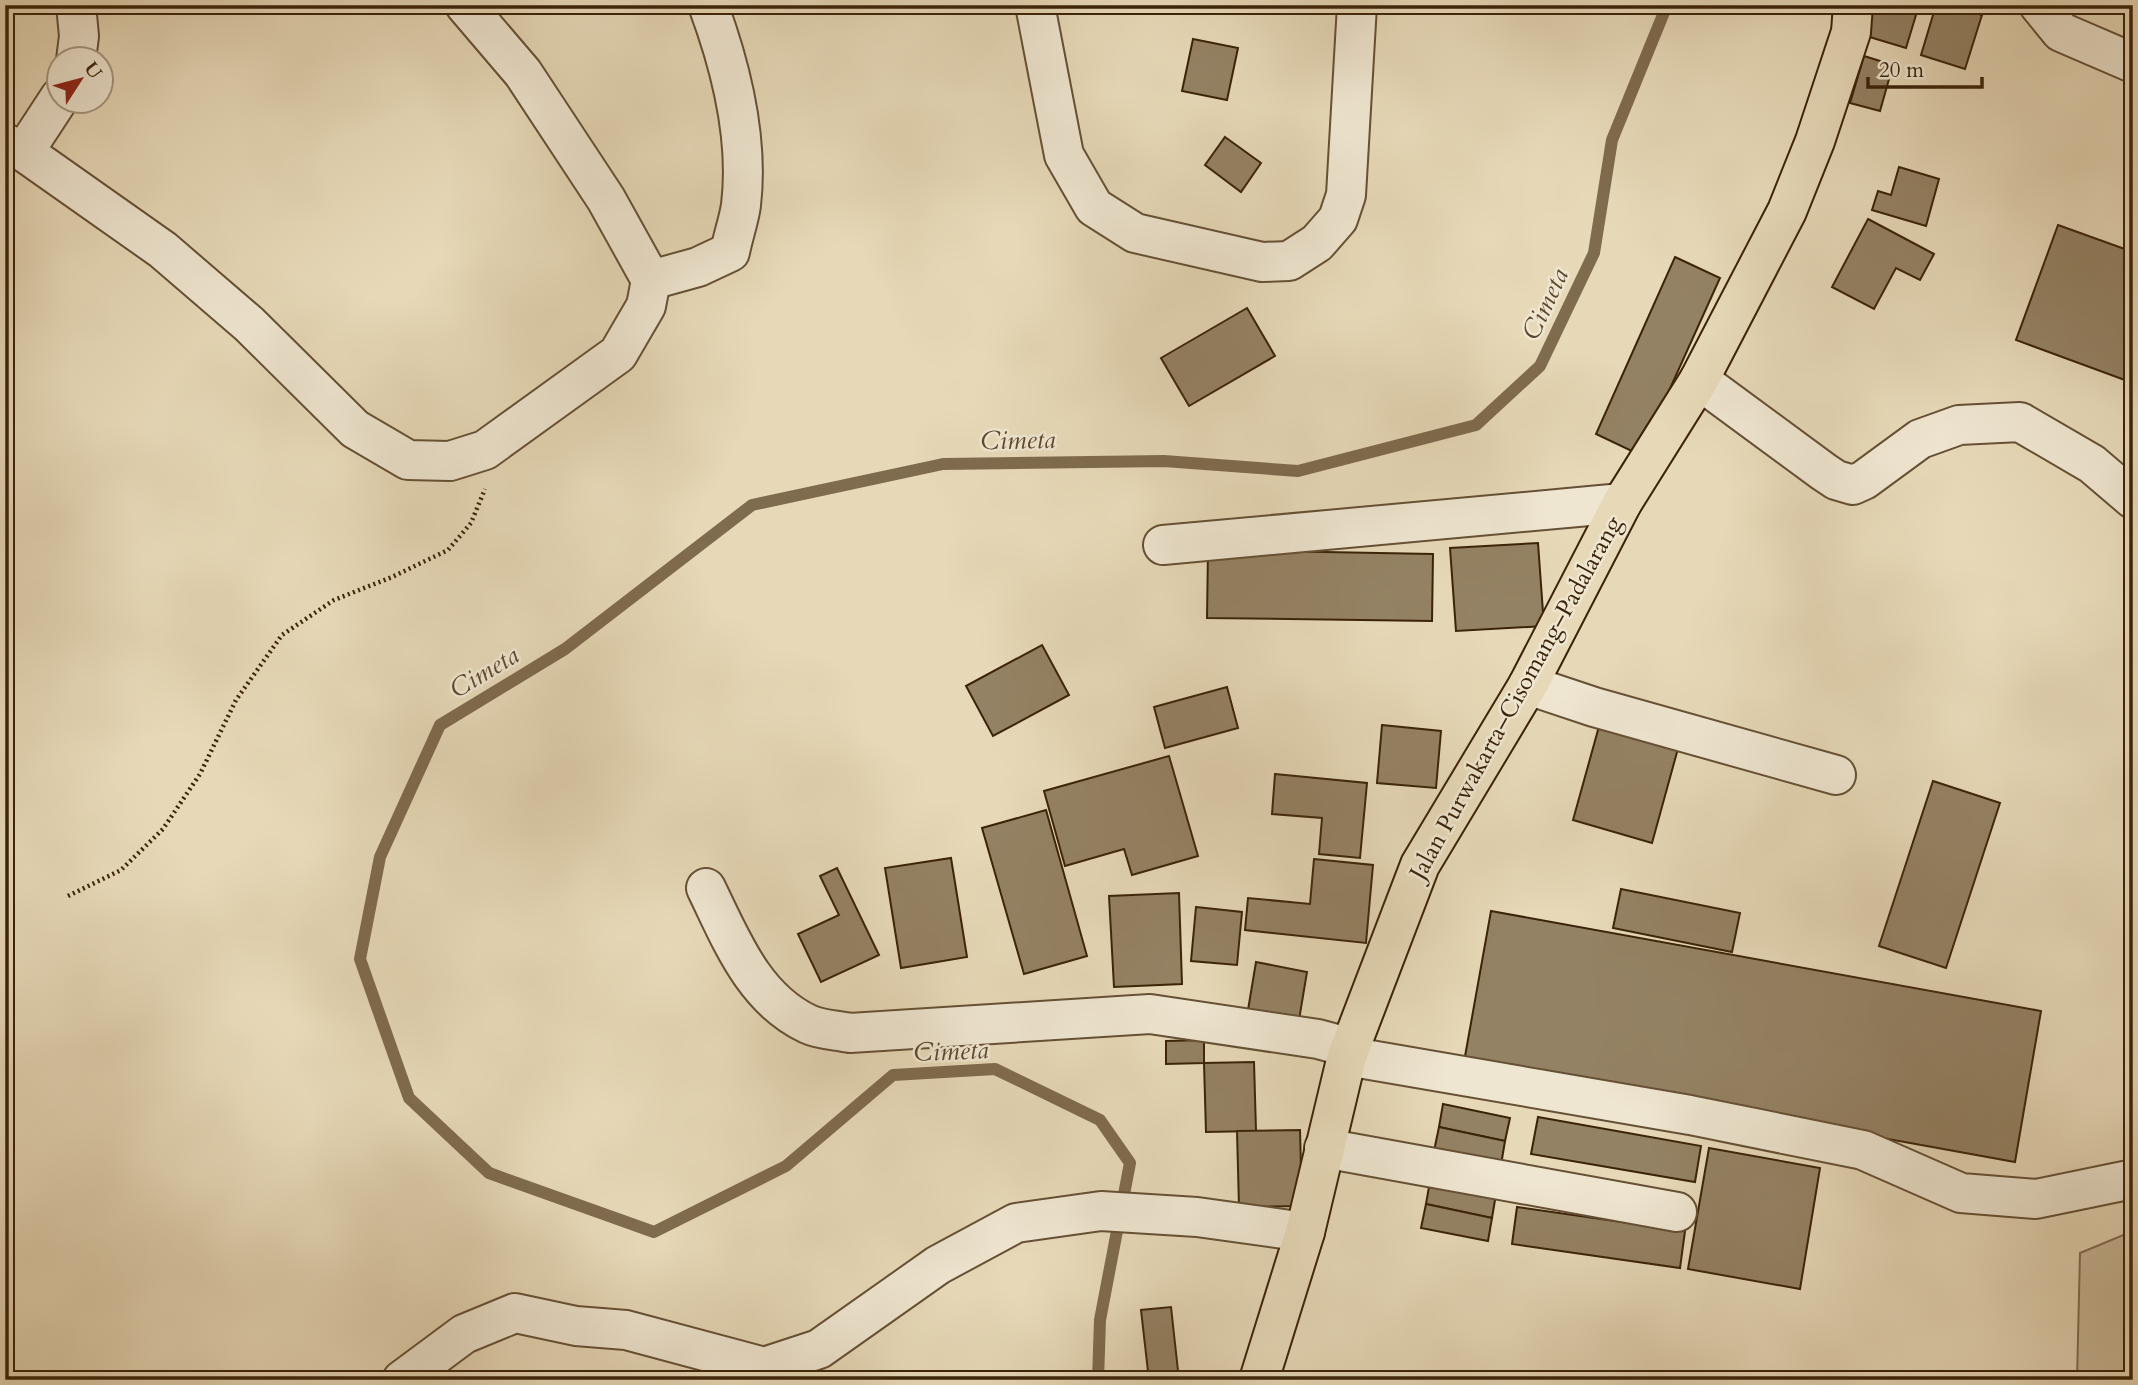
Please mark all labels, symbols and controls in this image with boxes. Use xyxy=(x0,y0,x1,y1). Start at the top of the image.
north arrow xyxy=(46,46,116,116)
scale bar xyxy=(1868,46,1982,90)
text: 20 m xyxy=(1879,56,1924,85)
text: U xyxy=(78,57,108,85)
water label: Cimeta xyxy=(1513,262,1577,346)
water label: Cimeta xyxy=(980,422,1056,458)
street label: Jalan Purwakarta–Cisomang–Padalarang xyxy=(1400,510,1630,889)
water label: Cimeta xyxy=(443,637,526,706)
water label: Cimeta xyxy=(913,1032,990,1070)

